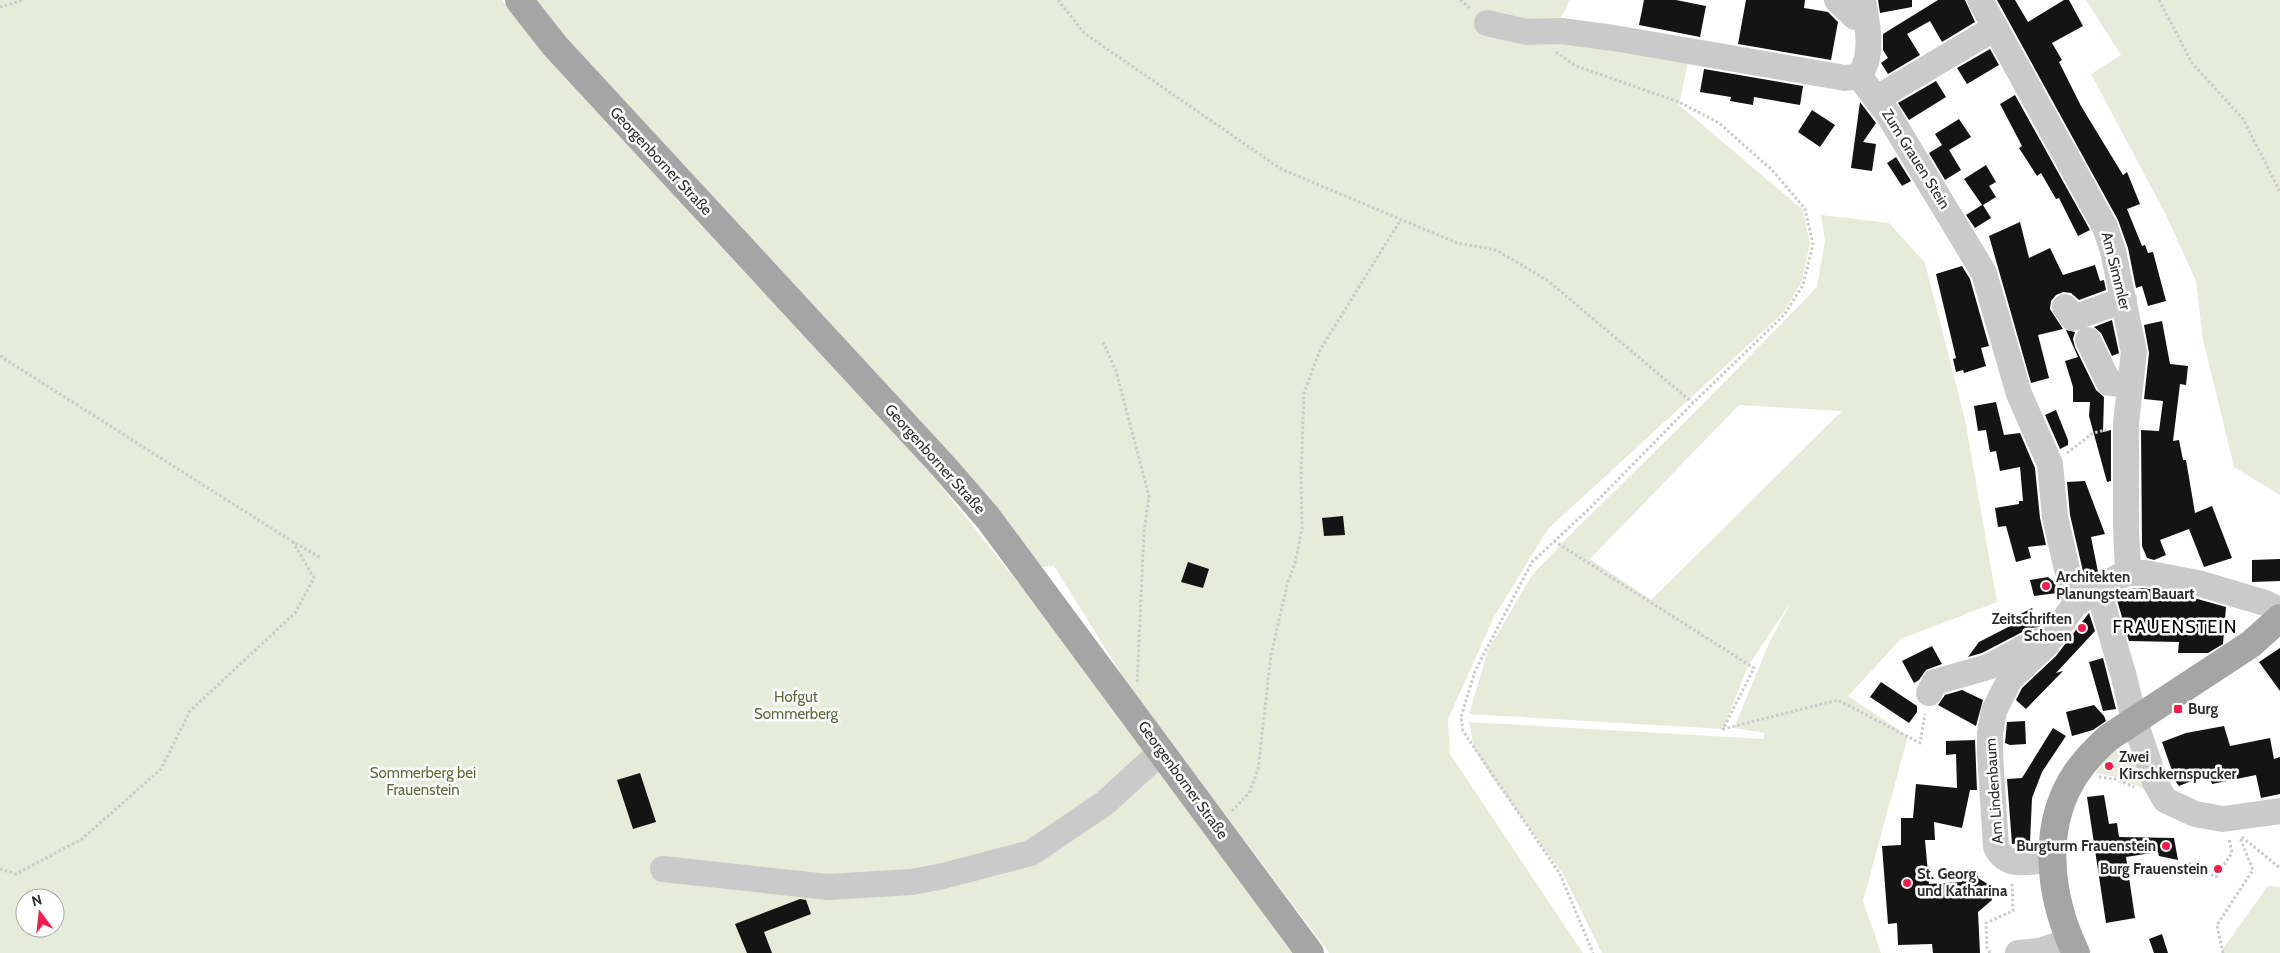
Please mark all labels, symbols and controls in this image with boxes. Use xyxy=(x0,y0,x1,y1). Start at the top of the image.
street label: Georgenborner Straße xyxy=(606,103,716,219)
street label: Zum Grauen Stein xyxy=(1878,106,1954,212)
street label: Am Simmler xyxy=(2098,230,2134,312)
street label: Georgenborner Straße xyxy=(881,400,989,518)
place label: Architekten Planungsteam Bauart xyxy=(2056,568,2194,603)
marker: Architekten Planungsteam Bauart xyxy=(2040,580,2052,592)
place label: Zeitschriften Schoen xyxy=(1991,610,2072,645)
district label: FRAUENSTEIN xyxy=(2112,616,2238,638)
marker: Zeitschriften Schoen xyxy=(2076,622,2088,634)
park label: Hofgut Sommerberg xyxy=(754,688,838,723)
place label: Burg xyxy=(2188,700,2218,718)
marker: Burg xyxy=(2172,703,2184,715)
street label: Georgenborner Straße xyxy=(1134,718,1232,843)
street label: Am Lindenbaum xyxy=(1981,738,2007,844)
place label: Zwei Kirschkernspucker xyxy=(2119,748,2236,783)
marker: Zwei Kirschkernspucker xyxy=(2103,760,2115,772)
park label: Sommerberg bei Frauenstein xyxy=(370,764,476,799)
place label: Burgturm Frauenstein xyxy=(2016,837,2156,855)
marker: Burgturm Frauenstein xyxy=(2160,840,2172,852)
place label: Burg Frauenstein xyxy=(2100,860,2208,878)
marker: Burg Frauenstein xyxy=(2212,863,2224,875)
place label: St. Georg und Katharina xyxy=(1917,865,2008,900)
marker: St. Georg und Katharina xyxy=(1901,877,1913,889)
north arrow xyxy=(15,888,65,938)
text: N xyxy=(30,890,44,910)

